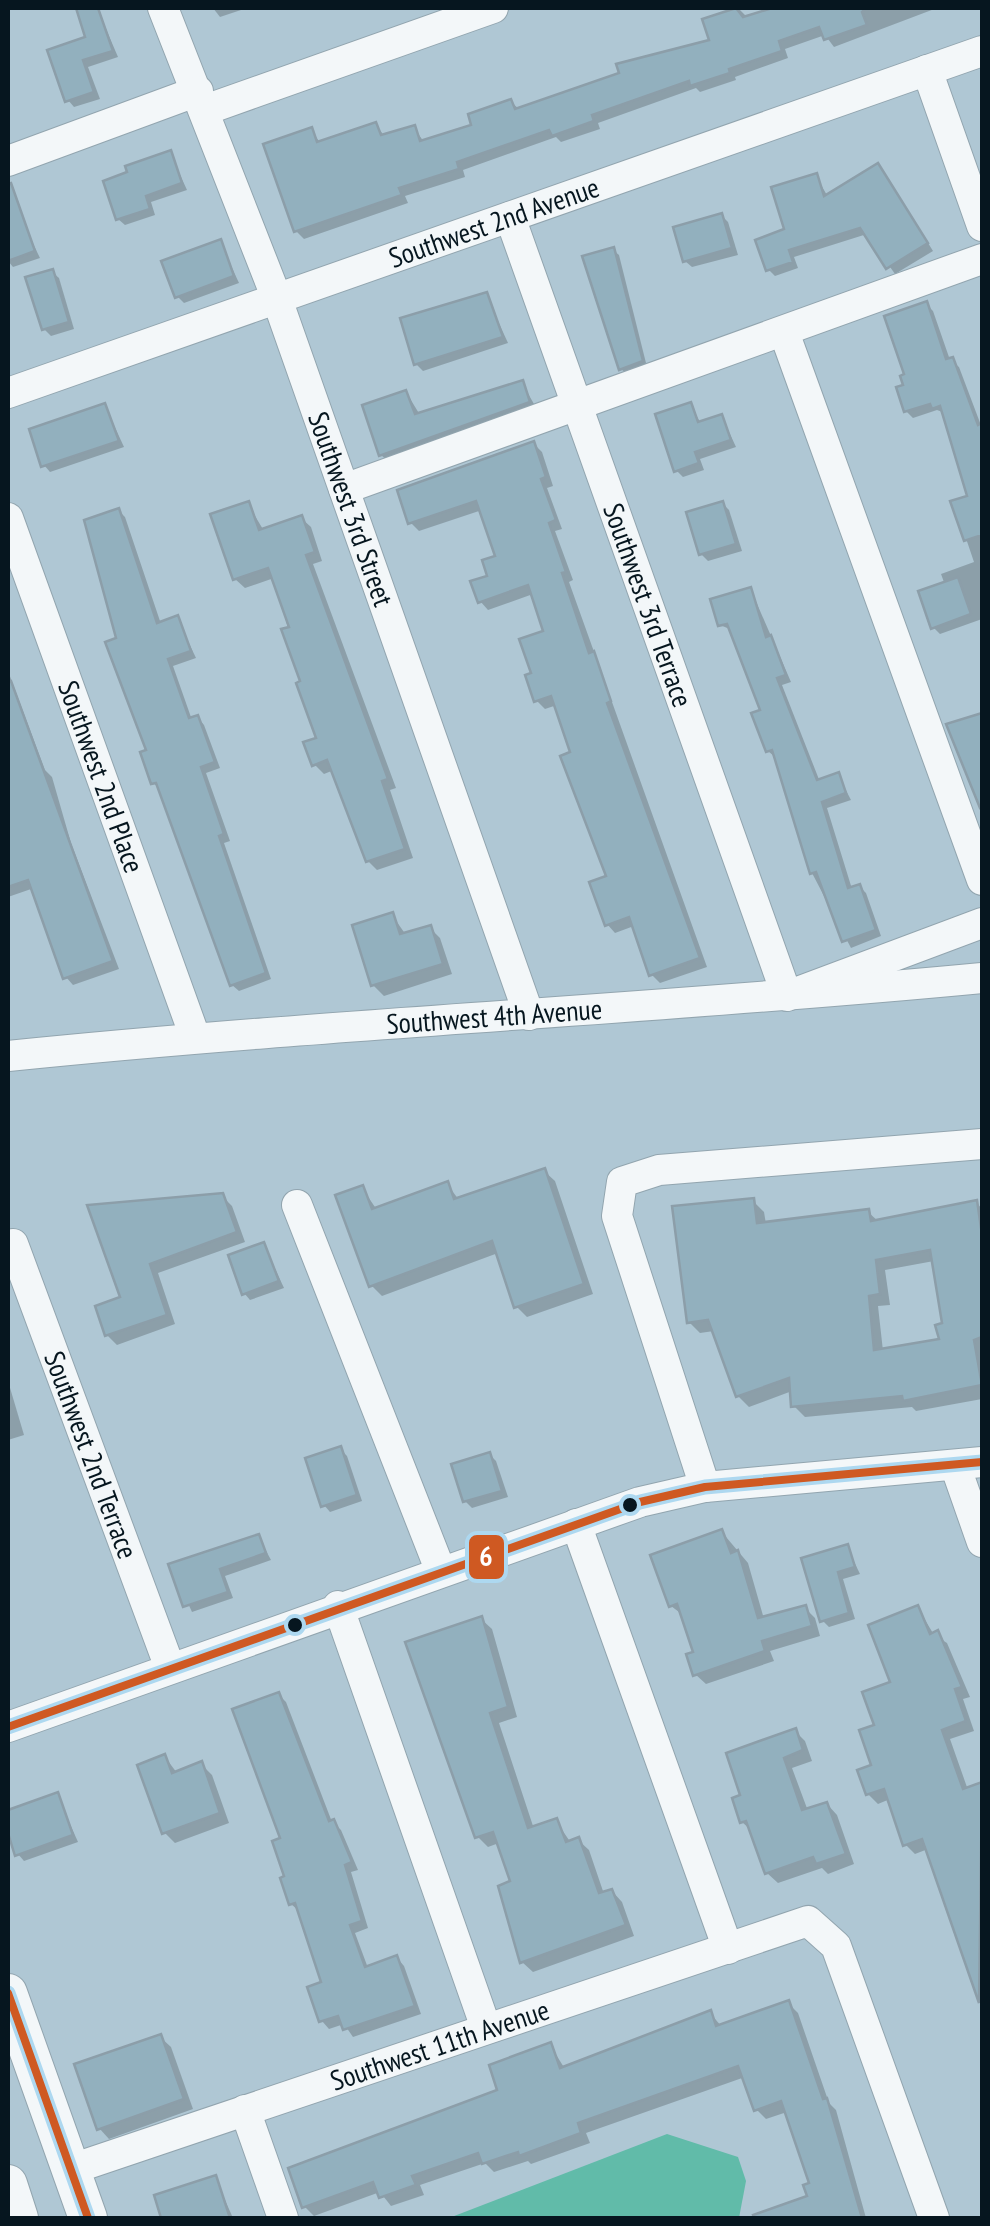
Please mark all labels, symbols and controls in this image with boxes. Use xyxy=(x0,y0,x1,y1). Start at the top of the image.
street label: Southwest 2nd Avenue xyxy=(384,168,604,276)
street label: Southwest 3rd Street xyxy=(300,407,403,611)
street label: Southwest 3rd Terrace xyxy=(595,498,702,712)
street label: Southwest 2nd Place xyxy=(50,675,153,878)
street label: Southwest 4th Avenue xyxy=(385,990,603,1042)
street label: Southwest 2nd Terrace xyxy=(36,1346,147,1564)
unlabelled marker xyxy=(620,1495,640,1515)
line badge: 6 xyxy=(467,1533,506,1581)
text: 6 xyxy=(479,1537,493,1574)
unlabelled marker xyxy=(285,1615,305,1635)
street label: Southwest 11th Avenue xyxy=(325,1991,554,2099)

